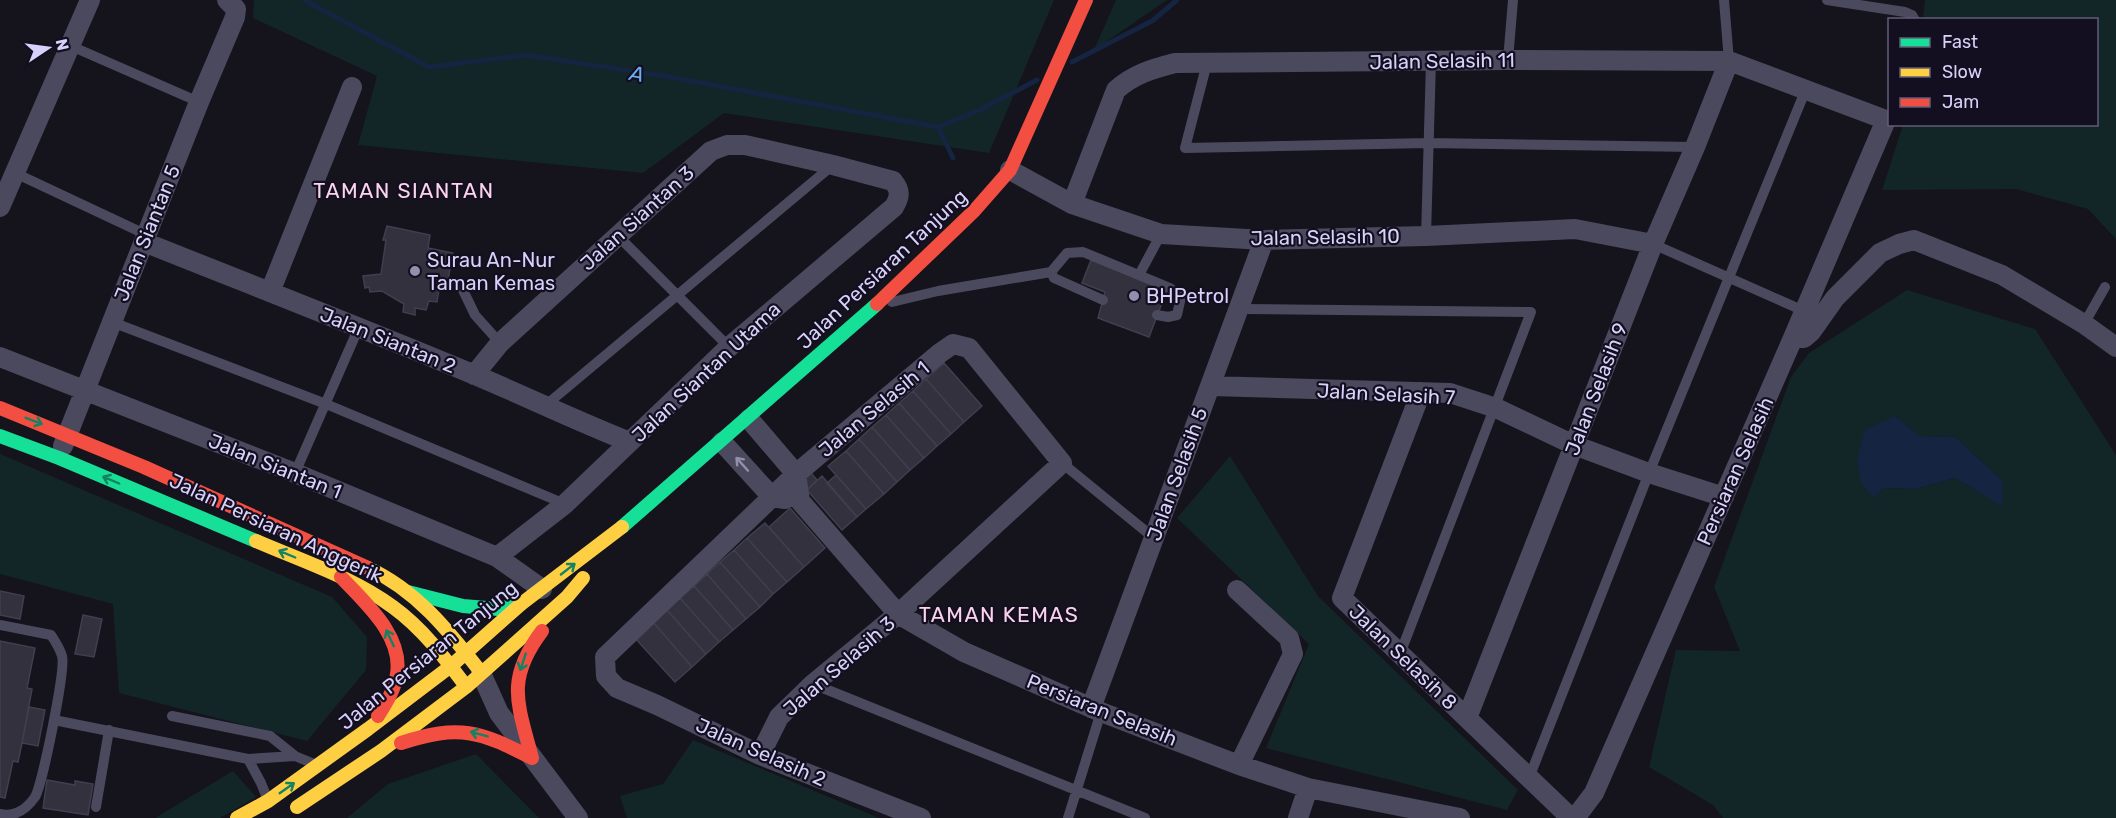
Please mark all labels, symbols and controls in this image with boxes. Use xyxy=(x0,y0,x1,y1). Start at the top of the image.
north arrow xyxy=(18,18,78,78)
legend xyxy=(1888,18,2098,126)
text: Fast xyxy=(1942,31,1978,53)
text: N xyxy=(52,37,73,52)
street label: Jalan Selasih 11 xyxy=(1369,48,1515,74)
water label: A xyxy=(627,60,646,87)
text: Slow xyxy=(1942,61,1982,83)
text: Jam xyxy=(1942,91,1979,113)
street label: Jalan Siantan 5 xyxy=(109,161,185,305)
street label: Jalan Siantan 3 xyxy=(575,161,699,275)
district label: TAMAN SIANTAN xyxy=(313,178,495,203)
street label: Jalan Persiaran Tanjung xyxy=(792,184,972,354)
street label: Jalan Selasih 10 xyxy=(1250,224,1400,250)
place label: Surau An-Nur Taman Kemas xyxy=(427,248,555,295)
marker: Surau An-Nur Taman Kemas xyxy=(408,264,422,278)
place label: BHPetrol xyxy=(1146,284,1229,308)
marker: BHPetrol xyxy=(1127,289,1141,303)
street label: Jalan Siantan Utama xyxy=(627,297,785,447)
street label: Jalan Siantan 2 xyxy=(317,302,459,378)
street label: Jalan Selasih 9 xyxy=(1560,319,1632,459)
street label: Jalan Selasih 1 xyxy=(814,356,934,462)
street label: Jalan Selasih 7 xyxy=(1316,378,1456,410)
street label: Persiaran Selasih xyxy=(1692,393,1778,549)
street label: Jalan Selasih 5 xyxy=(1142,404,1212,544)
one-way arrow xyxy=(24,417,43,428)
street label: Jalan Siantan 1 xyxy=(205,428,345,504)
one-way arrow xyxy=(735,457,749,472)
street label: Jalan Persiaran Anggerik xyxy=(166,468,387,588)
one-way arrow xyxy=(102,474,121,485)
one-way arrow xyxy=(278,548,297,559)
one-way arrow xyxy=(560,563,576,576)
street label: Jalan Persiaran Tanjung xyxy=(334,575,522,735)
street label: Jalan Selasih 8 xyxy=(1344,599,1462,715)
district label: TAMAN KEMAS xyxy=(919,602,1079,627)
street label: Jalan Selasih 3 xyxy=(778,611,900,721)
one-way arrow xyxy=(384,630,395,648)
one-way arrow xyxy=(517,652,528,671)
street label: Persiaran Selasih xyxy=(1023,669,1181,751)
street label: Jalan Selasih 2 xyxy=(692,713,830,791)
one-way arrow xyxy=(470,728,489,740)
one-way arrow xyxy=(278,782,295,794)

